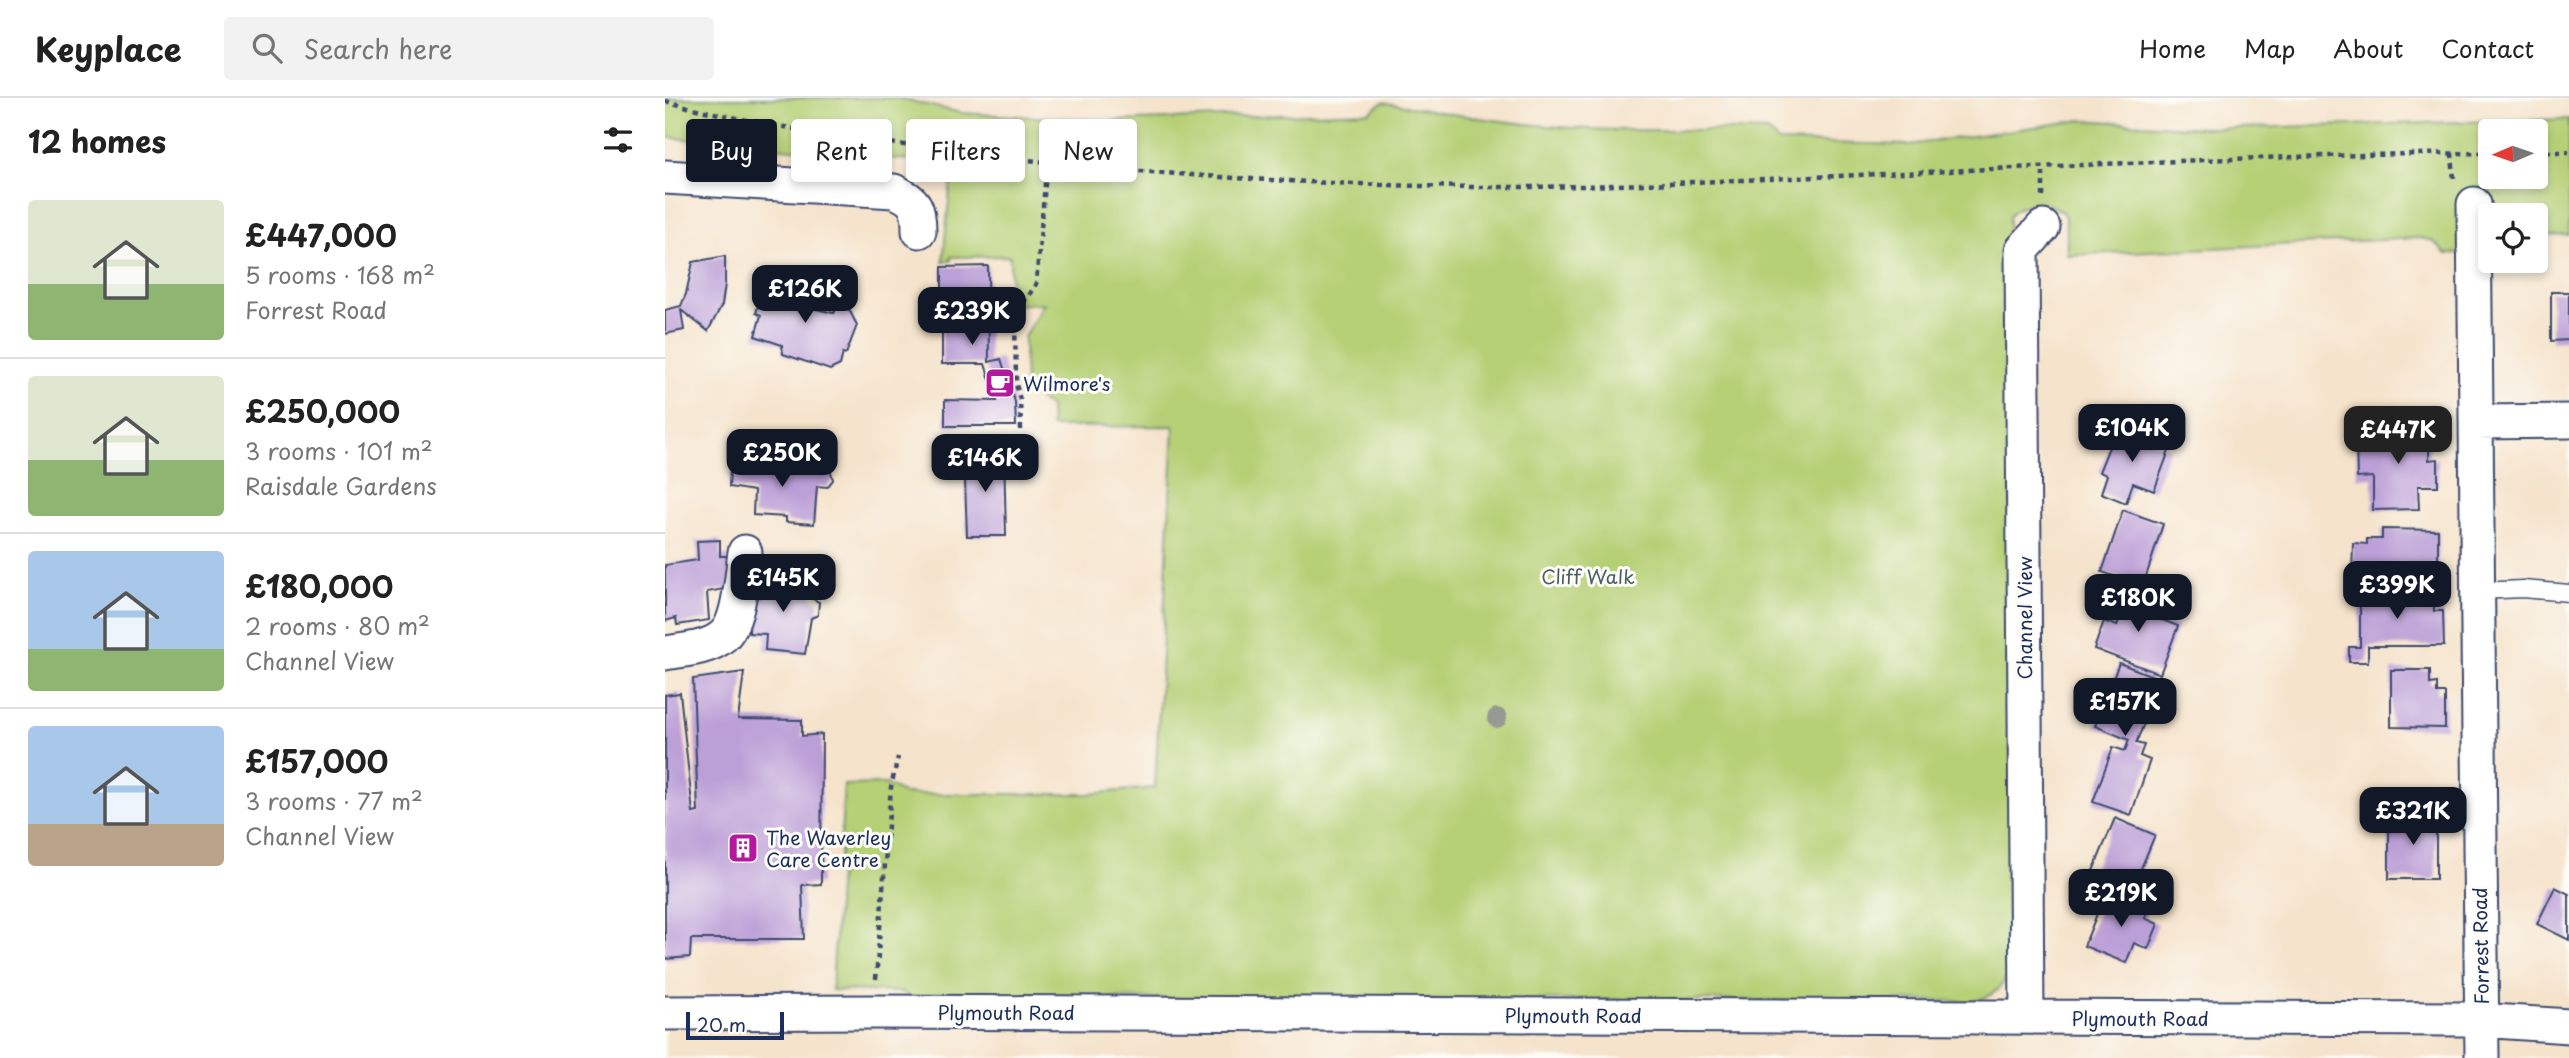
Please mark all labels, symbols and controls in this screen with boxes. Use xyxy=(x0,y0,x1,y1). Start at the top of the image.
search box xyxy=(224,17,714,80)
text: Keyplace xyxy=(35,23,182,73)
icon: search xyxy=(248,29,286,67)
text: Search here xyxy=(304,29,452,68)
text: Home xyxy=(2139,30,2206,66)
text: Map xyxy=(2244,30,2295,66)
text: About xyxy=(2333,30,2403,66)
text: Contact xyxy=(2441,30,2534,66)
text: 12 homes xyxy=(28,118,166,163)
chip: Buy xyxy=(686,119,777,182)
chip: Rent xyxy=(791,119,892,182)
chip: Filters xyxy=(906,119,1025,182)
chip: New xyxy=(1039,119,1137,182)
north arrow xyxy=(2478,119,2548,189)
map controls xyxy=(2478,119,2548,273)
icon: filters xyxy=(599,121,637,159)
button: locate xyxy=(2478,203,2548,273)
text: £447,000 xyxy=(245,212,397,257)
icon: home xyxy=(84,228,168,312)
text: 5 rooms · 168 m² xyxy=(245,257,435,292)
pin: £126K xyxy=(756,266,854,325)
text: £126K xyxy=(768,270,842,305)
pin: £239K xyxy=(923,288,1021,347)
text: Forrest Road xyxy=(245,292,387,327)
text: £239K xyxy=(934,292,1010,327)
cafe icon: Wilmore's xyxy=(983,366,1017,400)
place label: Wilmore's xyxy=(1023,369,1110,397)
text: £250,000 xyxy=(245,388,400,433)
icon: home xyxy=(84,404,168,488)
pin: £104K xyxy=(2083,404,2181,464)
pin: £447K xyxy=(2349,406,2447,466)
text: £104K xyxy=(2094,409,2170,444)
text: £447K xyxy=(2360,411,2436,446)
pin: £250K xyxy=(733,430,831,489)
text: 3 rooms · 101 m² xyxy=(245,433,433,468)
text: £250K xyxy=(743,434,821,469)
pin: £146K xyxy=(936,434,1034,494)
text: £146K xyxy=(948,439,1022,474)
text: Raisdale Gardens xyxy=(245,468,437,503)
pin: £145K xyxy=(734,554,832,614)
street label: Channel View xyxy=(2010,556,2038,680)
text: £145K xyxy=(747,559,819,594)
pin: £399K xyxy=(2348,561,2446,621)
park label: Cliff Walk xyxy=(1541,562,1635,590)
text: £180,000 xyxy=(245,563,393,608)
text: £399K xyxy=(2359,566,2435,601)
pin: £180K xyxy=(2089,574,2187,634)
icon: home xyxy=(84,579,168,663)
text: £180K xyxy=(2101,579,2175,614)
text: 2 rooms · 80 m² xyxy=(245,608,430,643)
text: Channel View xyxy=(245,643,394,678)
pin: £157K xyxy=(2076,678,2174,738)
text: £157K xyxy=(2089,683,2161,718)
text: £157,000 xyxy=(245,738,388,783)
icon: home xyxy=(84,754,168,838)
text: 3 rooms · 77 m² xyxy=(245,783,423,818)
pin: £321K xyxy=(2364,788,2462,847)
text: £321K xyxy=(2376,792,2450,827)
text: Channel View xyxy=(245,818,394,853)
place label: The Waverley Care Centre xyxy=(766,823,891,873)
building icon: The Waverley Care Centre xyxy=(726,831,760,865)
pin: £219K xyxy=(2072,870,2170,929)
text: £219K xyxy=(2085,874,2157,909)
street label: Forrest Road xyxy=(2465,887,2495,1005)
street label: Plymouth Road xyxy=(937,998,1075,1026)
street label: Plymouth Road xyxy=(1504,1001,1642,1029)
street label: Plymouth Road xyxy=(2071,1004,2209,1032)
scale bar xyxy=(686,1009,784,1041)
text: 20 m xyxy=(697,1010,746,1038)

